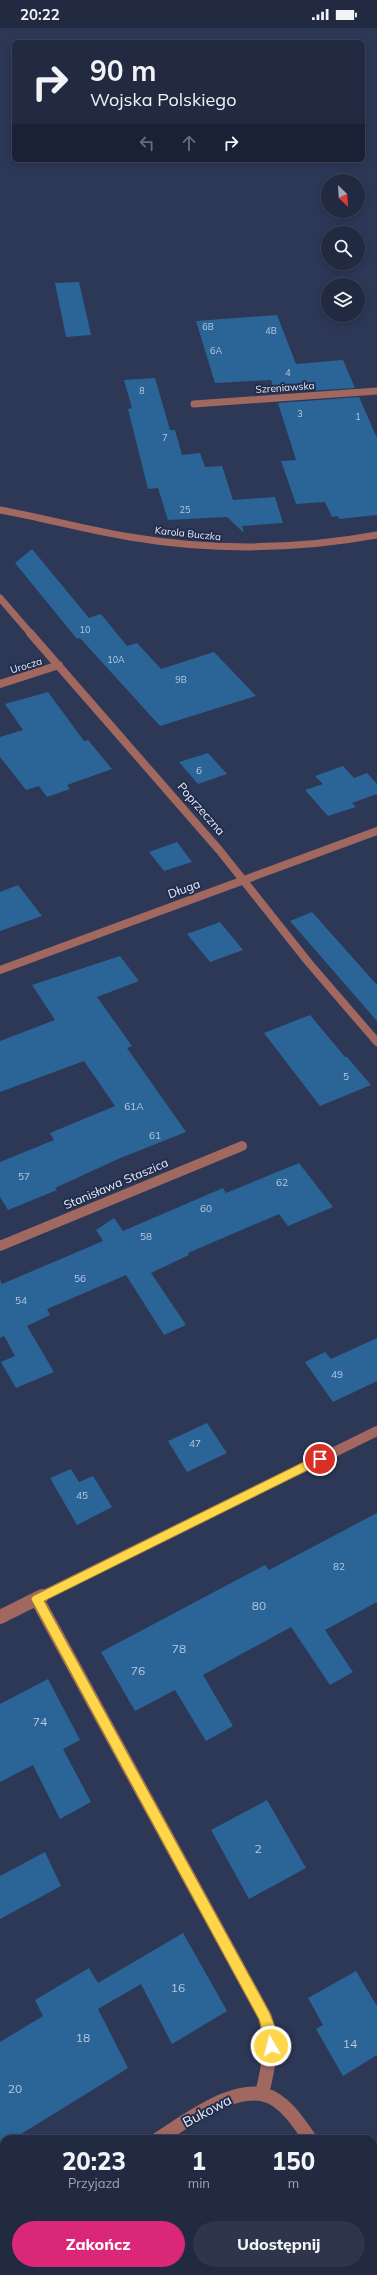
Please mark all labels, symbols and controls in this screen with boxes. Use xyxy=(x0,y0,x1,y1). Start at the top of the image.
text: 20:22 xyxy=(20,5,60,24)
text: 90 m xyxy=(90,53,156,88)
icon: right xyxy=(24,56,76,108)
text: Wojska Polskiego xyxy=(90,88,236,111)
icon: left xyxy=(136,132,158,154)
icon: ahead xyxy=(178,132,200,154)
icon: right xyxy=(220,132,242,154)
north arrow xyxy=(321,174,365,218)
map controls xyxy=(321,174,365,322)
button: search xyxy=(321,226,365,270)
button: layers xyxy=(321,278,365,322)
house number: 6B xyxy=(202,321,214,332)
house number: 4B xyxy=(265,325,277,336)
house number: 6A xyxy=(210,345,222,356)
house number: 4 xyxy=(285,367,291,378)
street label: Szreniawska xyxy=(255,379,315,396)
house number: 8 xyxy=(139,385,145,396)
house number: 3 xyxy=(297,408,303,419)
house number: 1 xyxy=(355,411,361,422)
house number: 7 xyxy=(162,432,168,443)
house number: 25 xyxy=(180,504,191,515)
street label: Karola Buczka xyxy=(154,524,222,543)
house number: 10 xyxy=(80,624,90,635)
street label: Urocza xyxy=(9,654,44,676)
house number: 10A xyxy=(107,654,125,665)
house number: 9B xyxy=(175,674,187,685)
house number: 6 xyxy=(196,764,202,777)
street label: Poprzeczna xyxy=(174,779,228,838)
street label: Długa xyxy=(166,876,202,901)
house number: 5 xyxy=(343,1070,349,1083)
house number: 61A xyxy=(124,1100,144,1113)
house number: 61 xyxy=(149,1129,161,1142)
street label: Stanisława Staszica xyxy=(61,1155,170,1212)
house number: 57 xyxy=(18,1170,30,1183)
house number: 62 xyxy=(276,1176,288,1189)
house number: 60 xyxy=(200,1202,212,1215)
house number: 58 xyxy=(140,1230,152,1243)
house number: 56 xyxy=(74,1272,86,1285)
house number: 54 xyxy=(15,1294,27,1307)
house number: 49 xyxy=(331,1368,343,1381)
house number: 47 xyxy=(189,1437,201,1450)
pin xyxy=(303,1442,337,1476)
icon: arrive xyxy=(309,1448,331,1470)
house number: 45 xyxy=(76,1489,88,1502)
house number: 82 xyxy=(333,1560,345,1573)
house number: 80 xyxy=(252,1598,266,1613)
house number: 78 xyxy=(172,1641,186,1656)
house number: 76 xyxy=(131,1663,145,1678)
house number: 74 xyxy=(33,1714,47,1729)
house number: 2 xyxy=(254,1841,262,1856)
house number: 16 xyxy=(171,1980,185,1995)
position arrow xyxy=(250,2025,292,2067)
house number: 18 xyxy=(76,2030,90,2045)
house number: 14 xyxy=(343,2036,357,2051)
house number: 20 xyxy=(8,2081,22,2096)
street label: Bukowa xyxy=(179,2091,235,2131)
text: 20:23 xyxy=(62,2146,126,2176)
text: 1 xyxy=(192,2146,206,2176)
text: 150 xyxy=(272,2146,315,2176)
text: Przyjazd xyxy=(68,2175,120,2191)
text: min xyxy=(188,2175,210,2191)
text: m xyxy=(288,2175,299,2191)
button: Zakończ xyxy=(12,2221,185,2267)
button: Udostępnij xyxy=(193,2221,365,2267)

